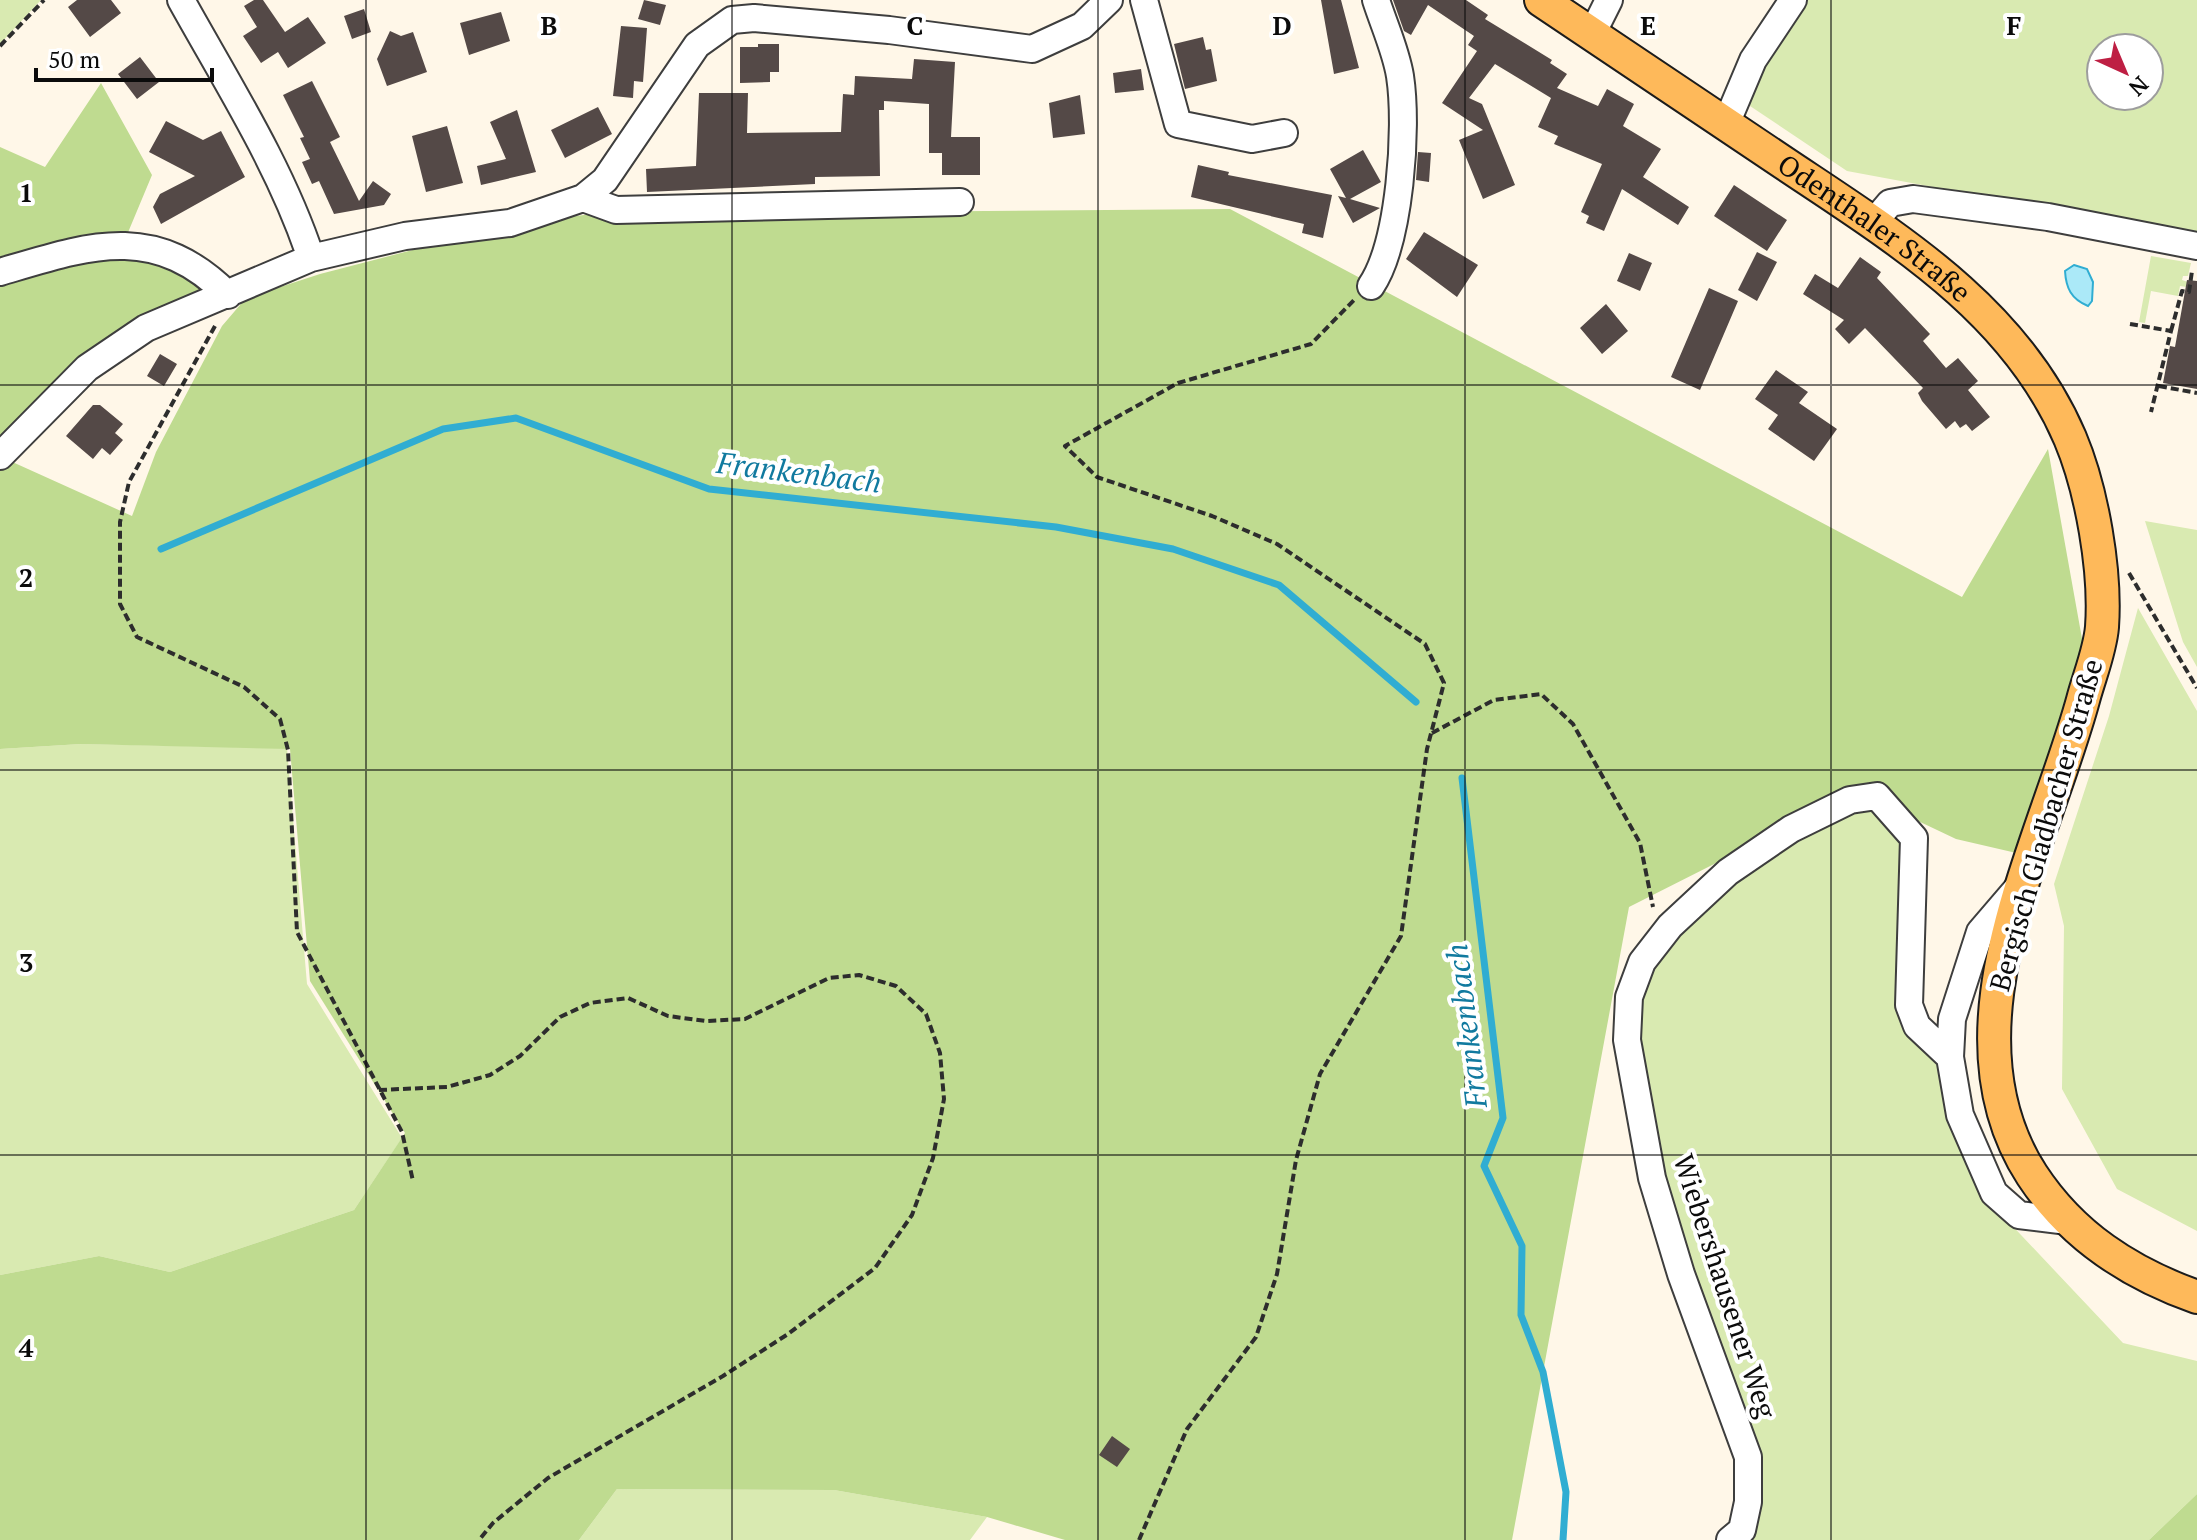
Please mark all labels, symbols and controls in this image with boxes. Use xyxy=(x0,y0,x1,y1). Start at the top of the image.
text: B xyxy=(541,8,557,42)
text: C xyxy=(907,8,923,42)
text: D xyxy=(1272,8,1292,42)
text: E xyxy=(1640,8,1656,42)
text: F xyxy=(2007,8,2022,42)
scale bar xyxy=(36,32,212,82)
north arrow xyxy=(2085,32,2165,112)
text: 50 m xyxy=(48,43,100,75)
text: N xyxy=(2123,71,2155,103)
street label: Odenthaler Straße xyxy=(1771,145,1979,310)
text: 1 xyxy=(19,175,33,209)
water label: Frankenbach xyxy=(714,442,884,502)
text: 2 xyxy=(19,560,33,594)
street label: Bergisch Gladbacher Straße xyxy=(1980,655,2111,995)
water label: Frankenbach xyxy=(1436,942,1496,1112)
text: 3 xyxy=(19,945,33,979)
street label: Wiebershausener Weg xyxy=(1665,1149,1786,1424)
text: 4 xyxy=(19,1330,34,1364)

